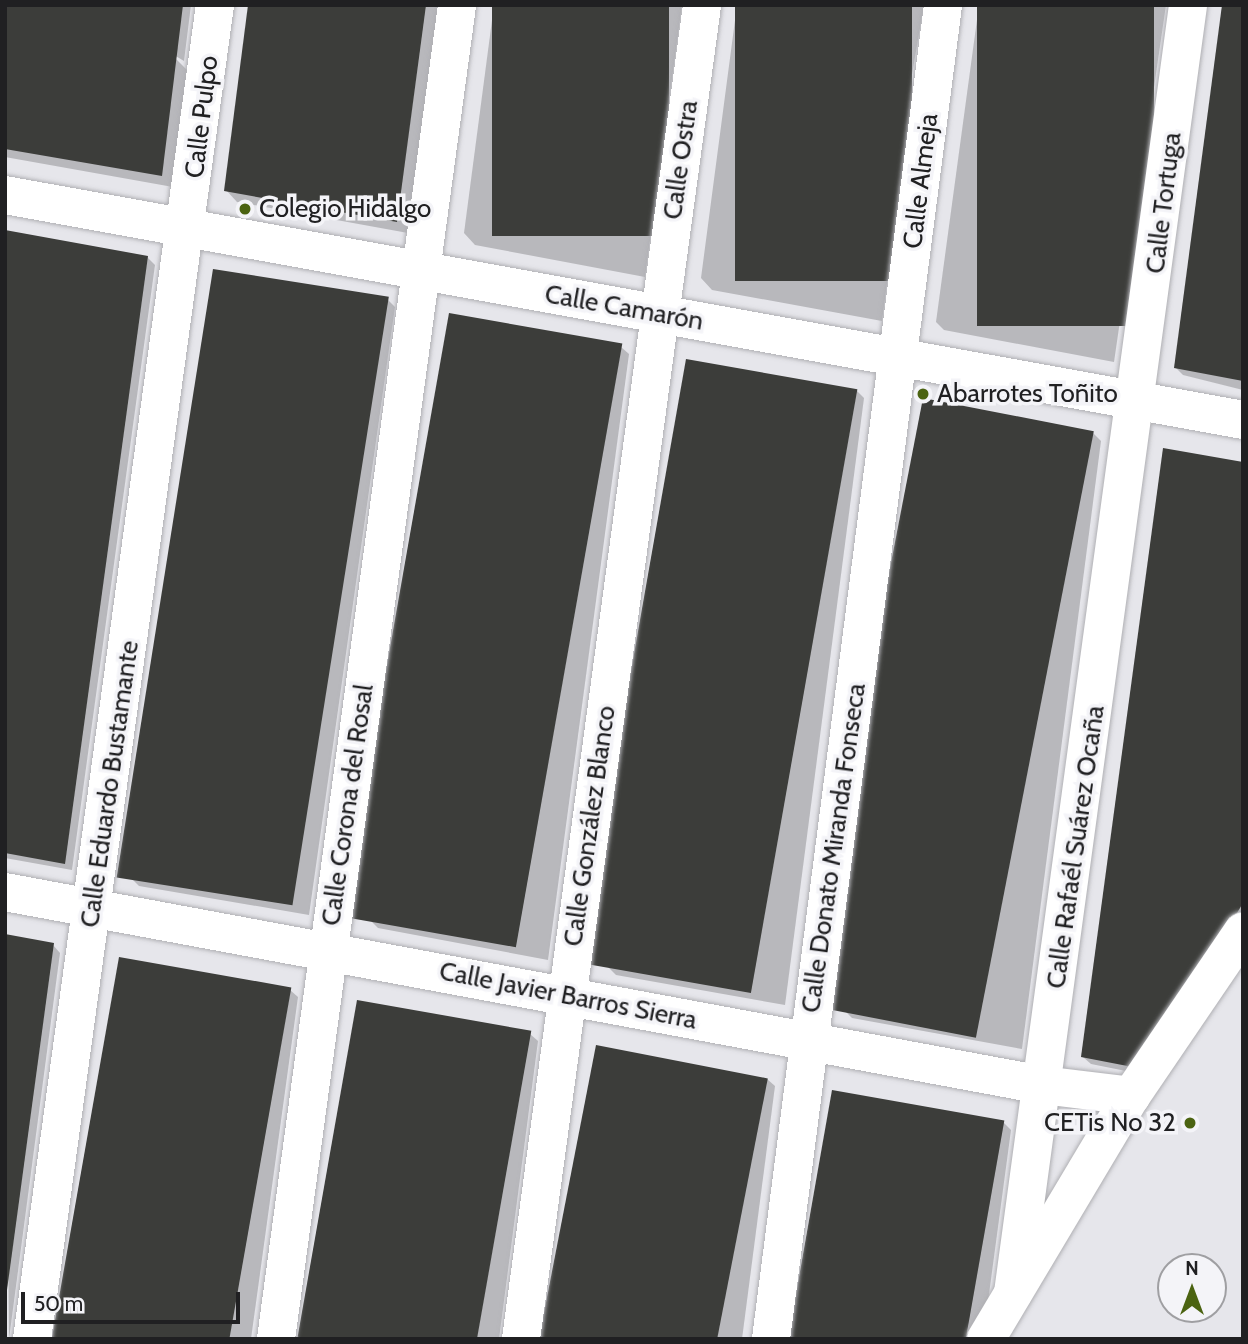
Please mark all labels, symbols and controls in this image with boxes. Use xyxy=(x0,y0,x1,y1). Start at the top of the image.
street label: Calle Pulpo xyxy=(179,54,225,180)
street label: Calle Ostra xyxy=(657,99,705,221)
street label: Calle Almeja xyxy=(897,112,945,250)
street label: Calle Tortuga xyxy=(1140,131,1188,275)
place label: Colegio Hidalgo xyxy=(259,193,431,225)
marker: Colegio Hidalgo xyxy=(237,201,253,217)
street label: Calle Camarón xyxy=(542,279,706,337)
place label: Abarrotes Toñito xyxy=(937,378,1118,410)
marker: Abarrotes Toñito xyxy=(915,386,931,402)
street label: Calle Eduardo Bustamante xyxy=(74,639,146,929)
street label: Calle Donato Miranda Fonseca xyxy=(795,681,873,1015)
street label: Calle Corona del Rosal xyxy=(316,682,380,928)
street label: Calle Rafaél Suárez Ocaña xyxy=(1041,703,1111,991)
street label: Calle González Blanco xyxy=(558,704,622,948)
street label: Calle Javier Barros Sierra xyxy=(437,956,699,1036)
place label: CETis No 32 xyxy=(1044,1107,1176,1139)
marker: CETis No 32 xyxy=(1182,1115,1198,1131)
north arrow xyxy=(1157,1253,1227,1323)
text: N xyxy=(1185,1257,1199,1280)
scale bar xyxy=(24,1278,243,1322)
text: 50 m xyxy=(34,1291,83,1316)

